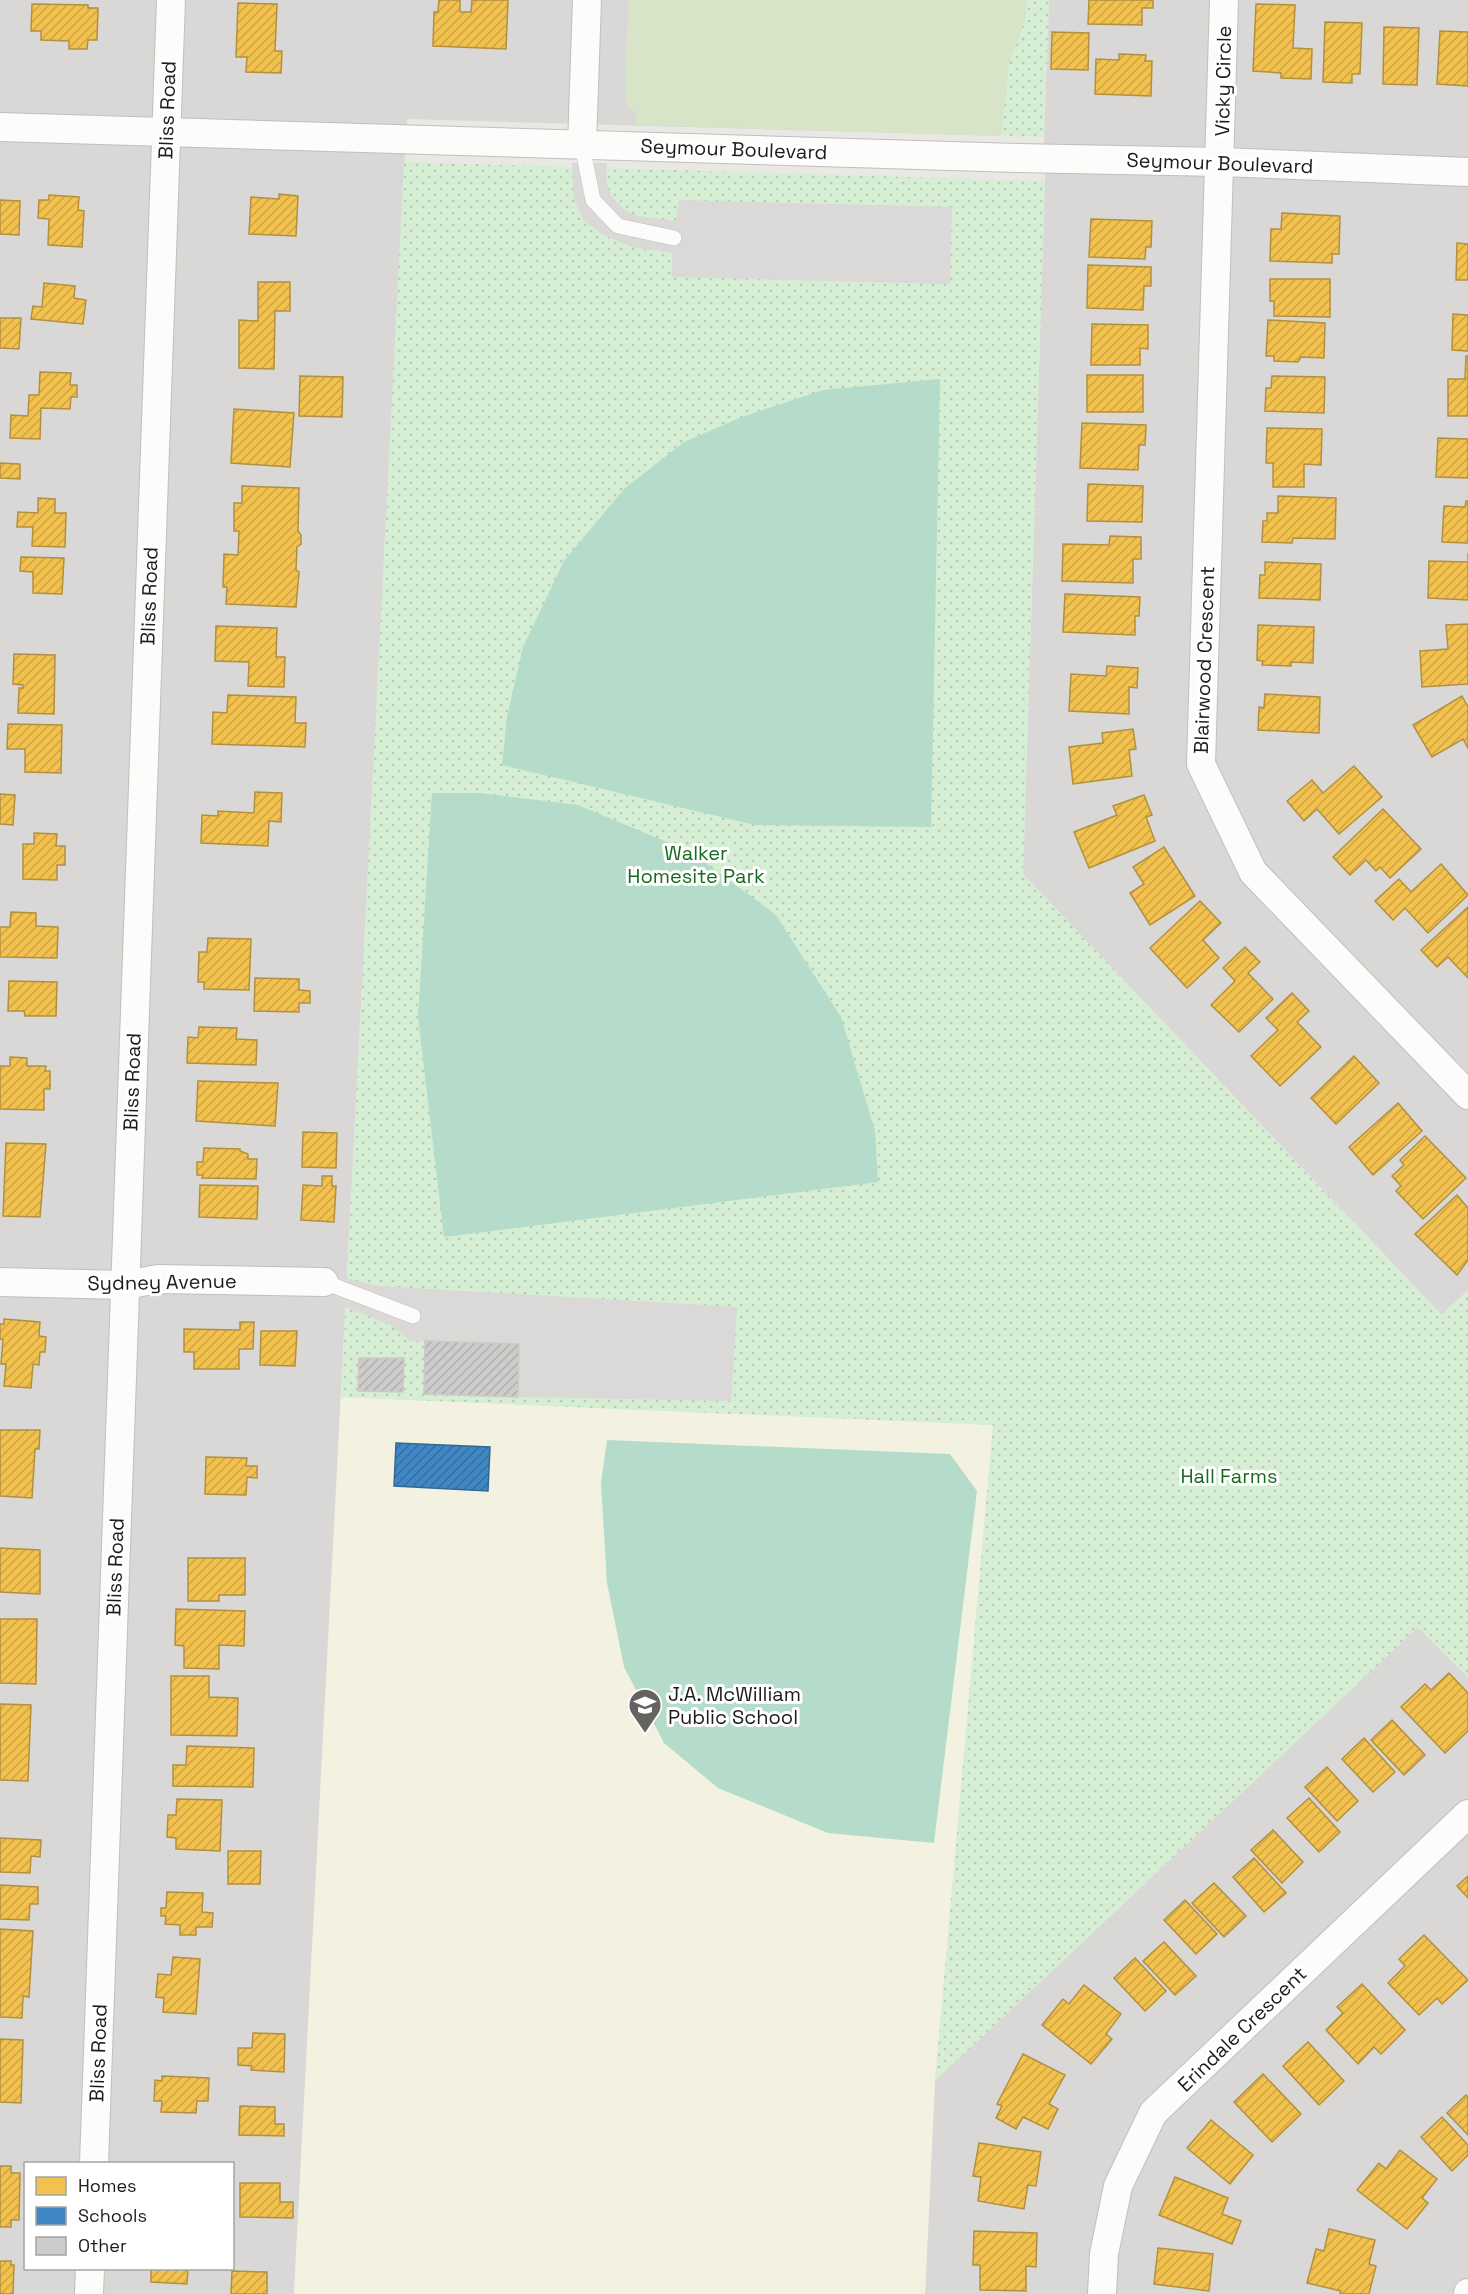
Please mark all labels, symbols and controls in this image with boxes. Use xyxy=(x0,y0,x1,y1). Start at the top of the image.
street label: Vicky Circle xyxy=(1209,25,1237,137)
street label: Bliss Road xyxy=(152,60,182,160)
street label: Seymour Boulevard xyxy=(640,133,828,165)
street label: Seymour Boulevard xyxy=(1126,147,1314,179)
street label: Bliss Road xyxy=(134,546,164,646)
street label: Blairwood Crescent xyxy=(1188,566,1220,754)
park label: Walker Homesite Park xyxy=(627,840,765,889)
street label: Bliss Road xyxy=(117,1032,147,1132)
street label: Sydney Avenue xyxy=(87,1268,237,1296)
park label: Hall Farms xyxy=(1181,1463,1278,1489)
street label: Bliss Road xyxy=(100,1517,130,1617)
place label: J.A. McWilliam Public School xyxy=(668,1681,801,1730)
school or university icon: J.A. McWilliam Public School xyxy=(627,1687,663,1734)
street label: Erindale Crescent xyxy=(1172,1961,1312,2097)
street label: Bliss Road xyxy=(83,2003,113,2103)
legend xyxy=(24,2162,234,2270)
text: Homes xyxy=(78,2174,137,2197)
text: Schools xyxy=(78,2204,147,2227)
text: Other xyxy=(78,2234,127,2257)

